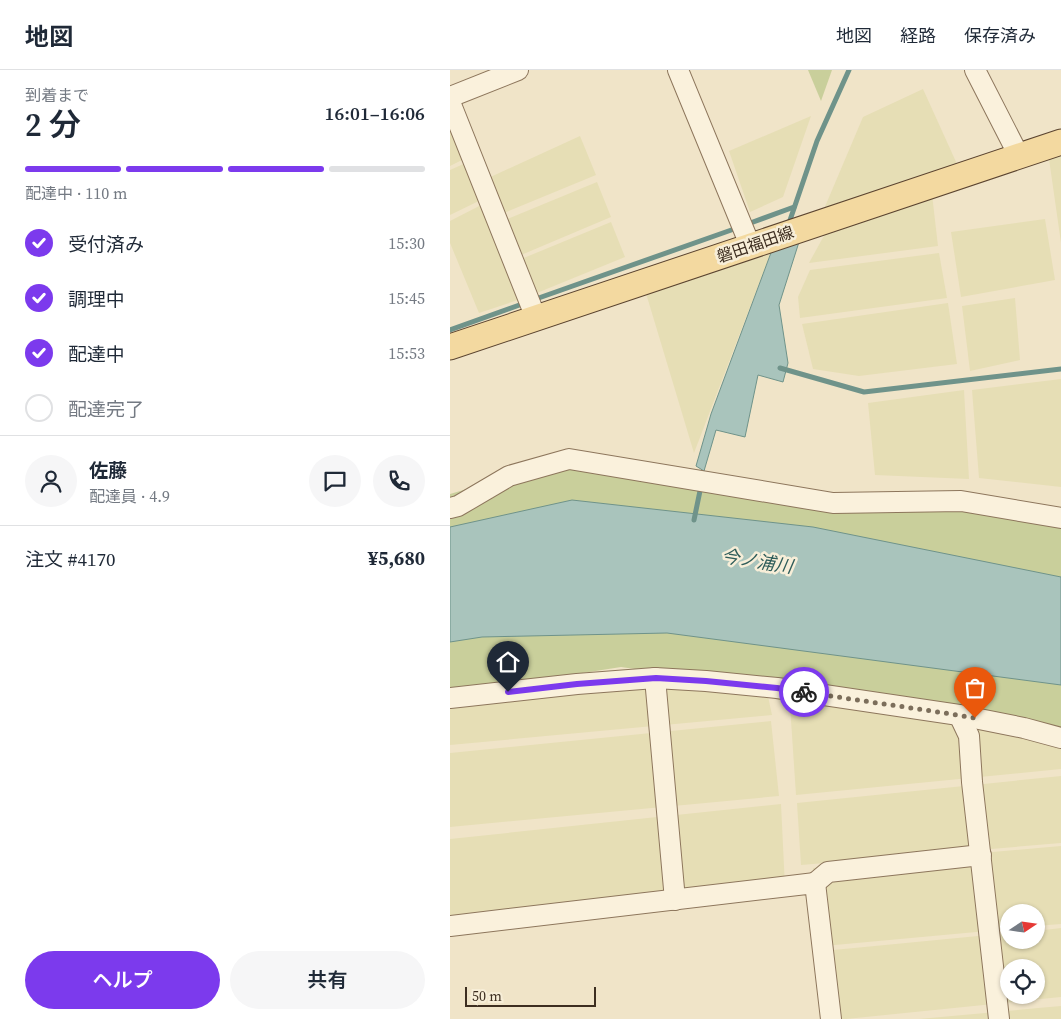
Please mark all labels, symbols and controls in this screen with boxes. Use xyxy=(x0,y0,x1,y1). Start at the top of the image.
text: 地図 xyxy=(25,20,73,53)
text: 地図 xyxy=(836,23,872,48)
text: 経路 xyxy=(900,23,936,48)
text: 保存済み xyxy=(964,23,1036,48)
text: 到着まで xyxy=(25,84,89,106)
text: 16:01–16:06 xyxy=(325,100,425,126)
text: 2 分 xyxy=(25,103,81,147)
text: 配達中 · 110 m xyxy=(25,182,127,204)
street label: 磐田福田線 xyxy=(714,221,796,267)
icon: check xyxy=(25,229,53,257)
text: 受付済み xyxy=(68,231,144,257)
text: 15:30 xyxy=(388,232,425,254)
icon: check xyxy=(25,284,53,312)
text: 調理中 xyxy=(68,286,125,312)
text: 15:45 xyxy=(388,287,425,309)
icon: check xyxy=(25,339,53,367)
text: 配達中 xyxy=(68,341,125,367)
text: 15:53 xyxy=(388,342,425,364)
text: 配達完了 xyxy=(68,396,144,422)
button: person xyxy=(25,455,77,507)
button: chat xyxy=(309,455,361,507)
button: phone xyxy=(373,455,425,507)
text: 佐藤 xyxy=(89,457,127,483)
text: 配達員 · 4.9 xyxy=(89,485,170,507)
water label: 今ノ浦川 xyxy=(719,543,796,579)
text: ¥5,680 xyxy=(368,545,425,571)
text: 注文 #4170 xyxy=(25,546,115,572)
pin xyxy=(487,641,529,692)
icon: home xyxy=(494,648,522,676)
courier xyxy=(779,667,829,717)
pin xyxy=(954,667,996,718)
icon: bag xyxy=(961,674,989,702)
icon: bike xyxy=(790,678,818,706)
north arrow xyxy=(1000,904,1045,949)
map controls xyxy=(1000,904,1045,1004)
button: ヘルプ xyxy=(25,951,220,1009)
button: 共有 xyxy=(230,951,425,1009)
button: locate xyxy=(1000,959,1045,1004)
scale bar xyxy=(465,984,596,1007)
text: 50 m xyxy=(472,986,502,1006)

